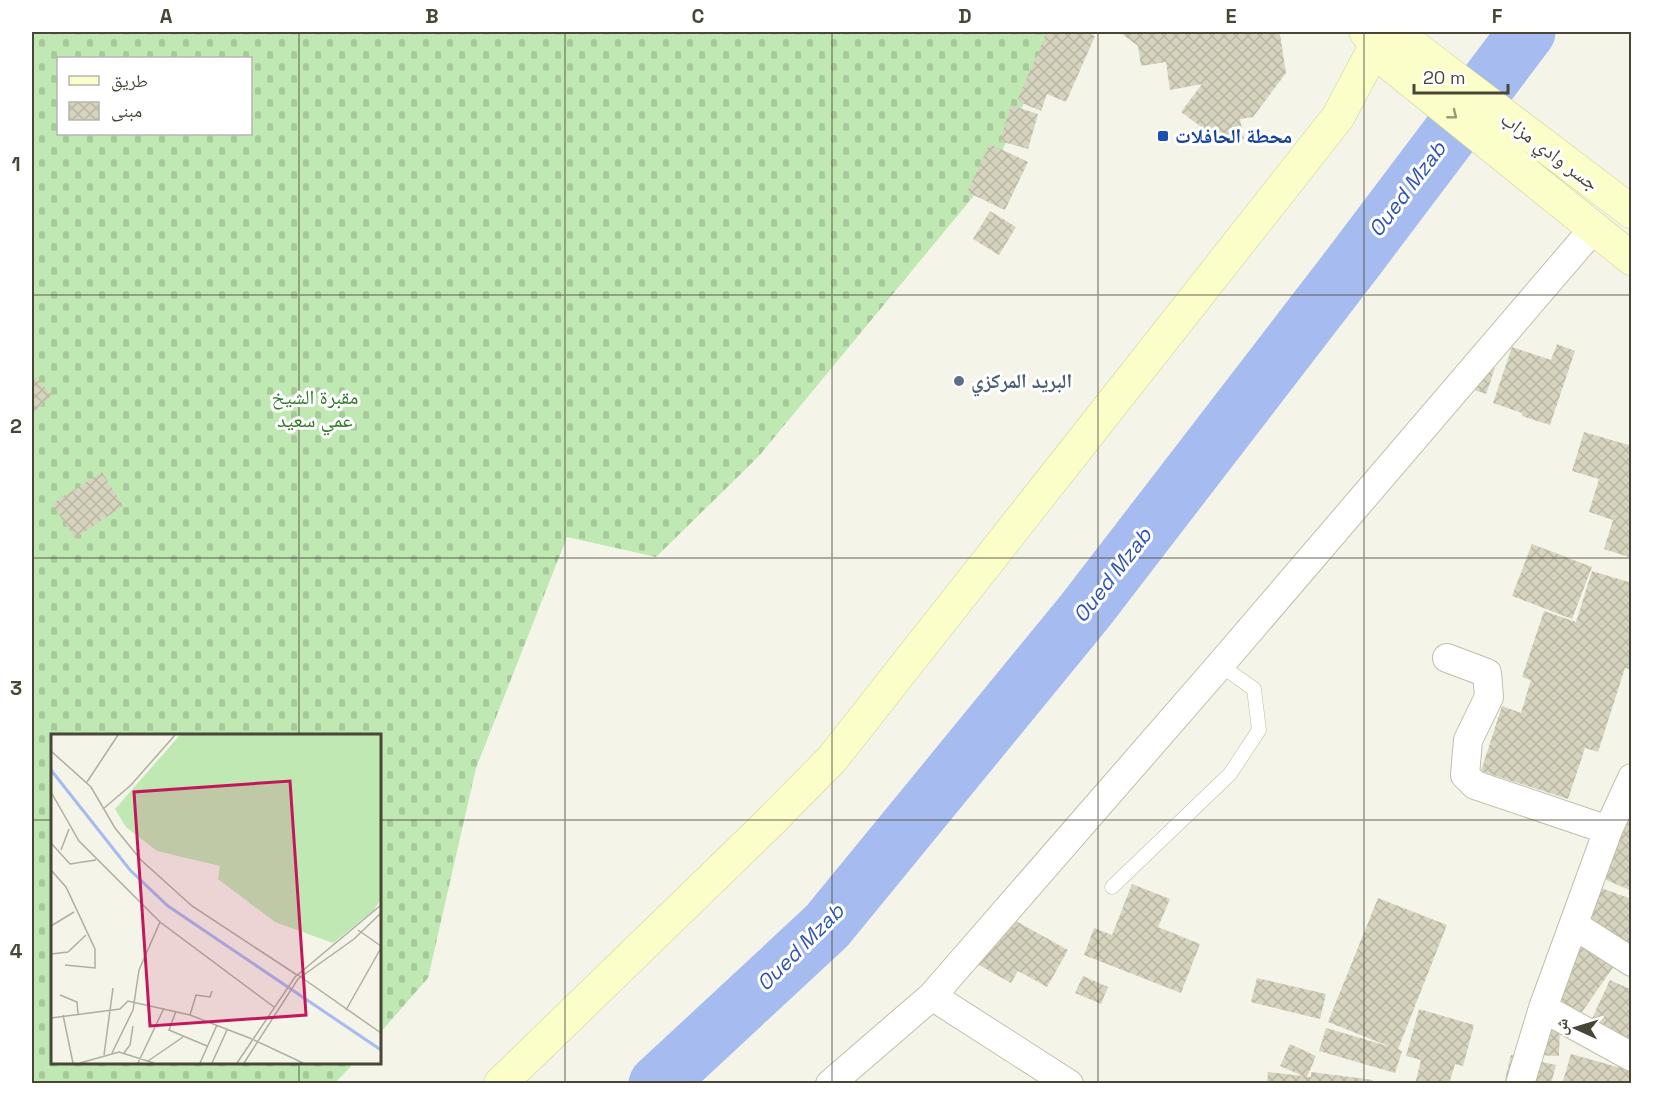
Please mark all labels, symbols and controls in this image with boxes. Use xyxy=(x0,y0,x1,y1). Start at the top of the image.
text: A xyxy=(160,3,173,29)
text: B xyxy=(425,3,439,29)
text: C xyxy=(692,3,705,29)
text: D xyxy=(958,3,972,29)
text: E xyxy=(1225,3,1237,29)
text: F xyxy=(1492,3,1503,29)
legend xyxy=(57,57,252,135)
scale bar xyxy=(1414,57,1508,95)
text: 20 m xyxy=(1423,66,1466,89)
text: طريق xyxy=(111,69,148,92)
text: مبنى xyxy=(111,99,142,122)
street label: جسر وادي مزاب xyxy=(1494,106,1605,199)
one-way arrow xyxy=(1446,107,1457,118)
place label: محطة الحافلات xyxy=(1175,123,1292,149)
marker: محطة الحافلات xyxy=(1156,129,1170,143)
water label: Oued Mzab xyxy=(1362,135,1453,242)
text: 1 xyxy=(11,151,21,177)
place label: البريد المركزي xyxy=(971,368,1072,397)
marker: البريد المركزي xyxy=(952,374,966,388)
park label: مقبرة الشيخ عمي سعيد xyxy=(272,384,358,436)
text: 2 xyxy=(10,413,22,439)
water label: Oued Mzab xyxy=(1067,521,1158,628)
text: 3 xyxy=(10,675,22,701)
inset map xyxy=(51,734,381,1064)
water label: Oued Mzab xyxy=(751,896,851,996)
text: 4 xyxy=(10,938,23,964)
north arrow xyxy=(1546,998,1606,1058)
text: ش xyxy=(1550,1018,1573,1036)

